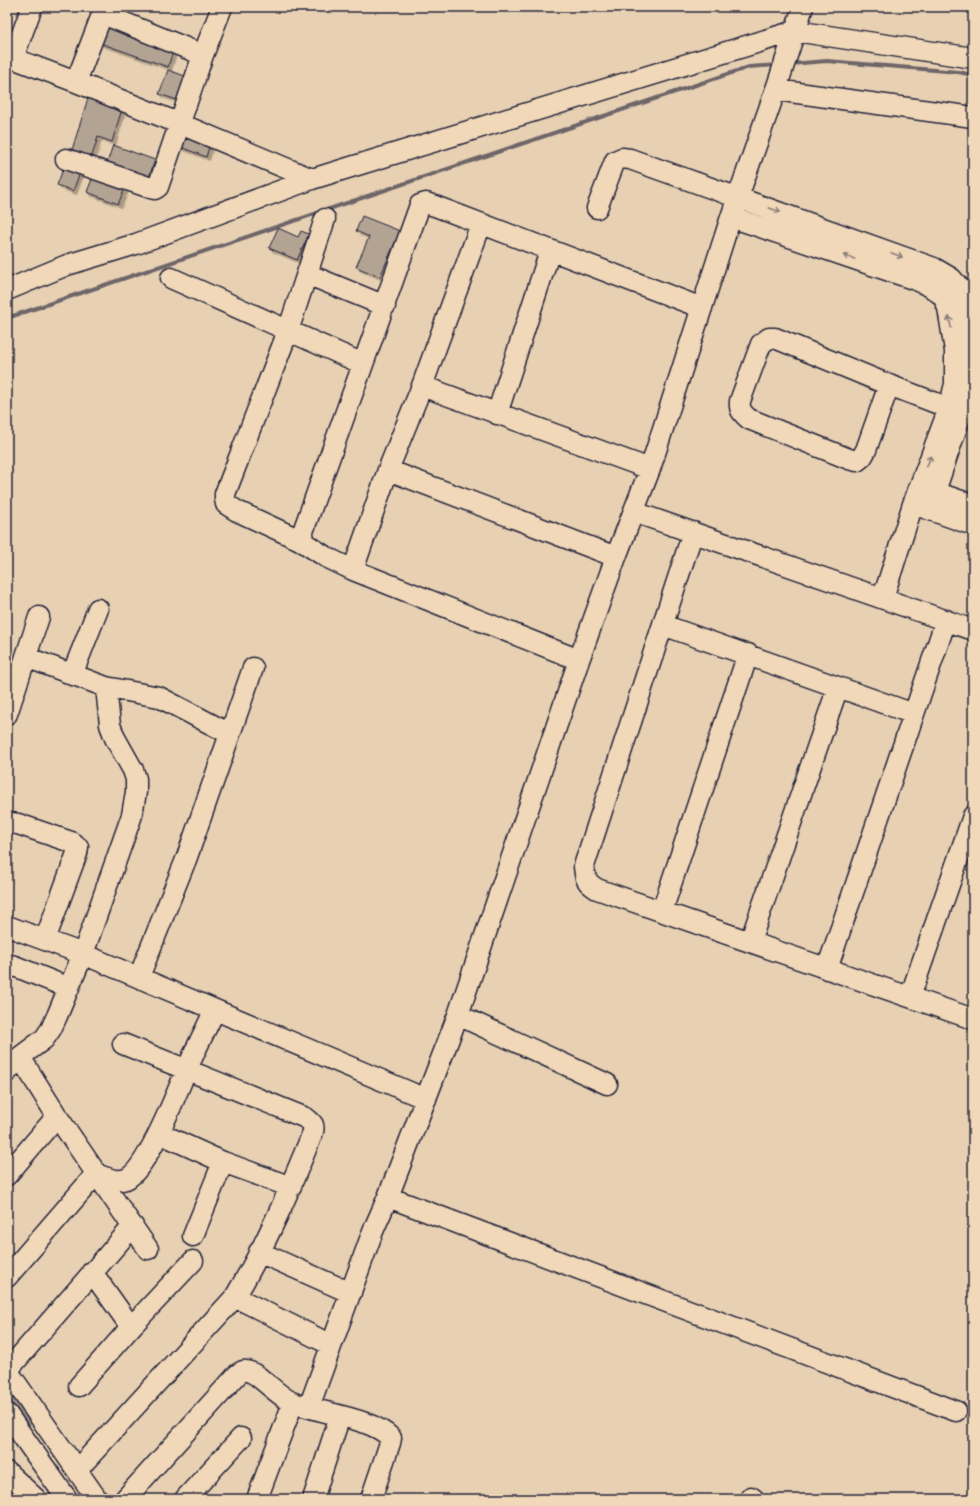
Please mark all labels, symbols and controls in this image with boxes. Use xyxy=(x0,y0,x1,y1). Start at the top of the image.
one-way arrow xyxy=(768,207,780,215)
one-way arrow xyxy=(891,251,903,259)
one-way arrow xyxy=(842,253,855,260)
one-way arrow xyxy=(946,316,954,329)
one-way arrow xyxy=(925,456,933,468)

